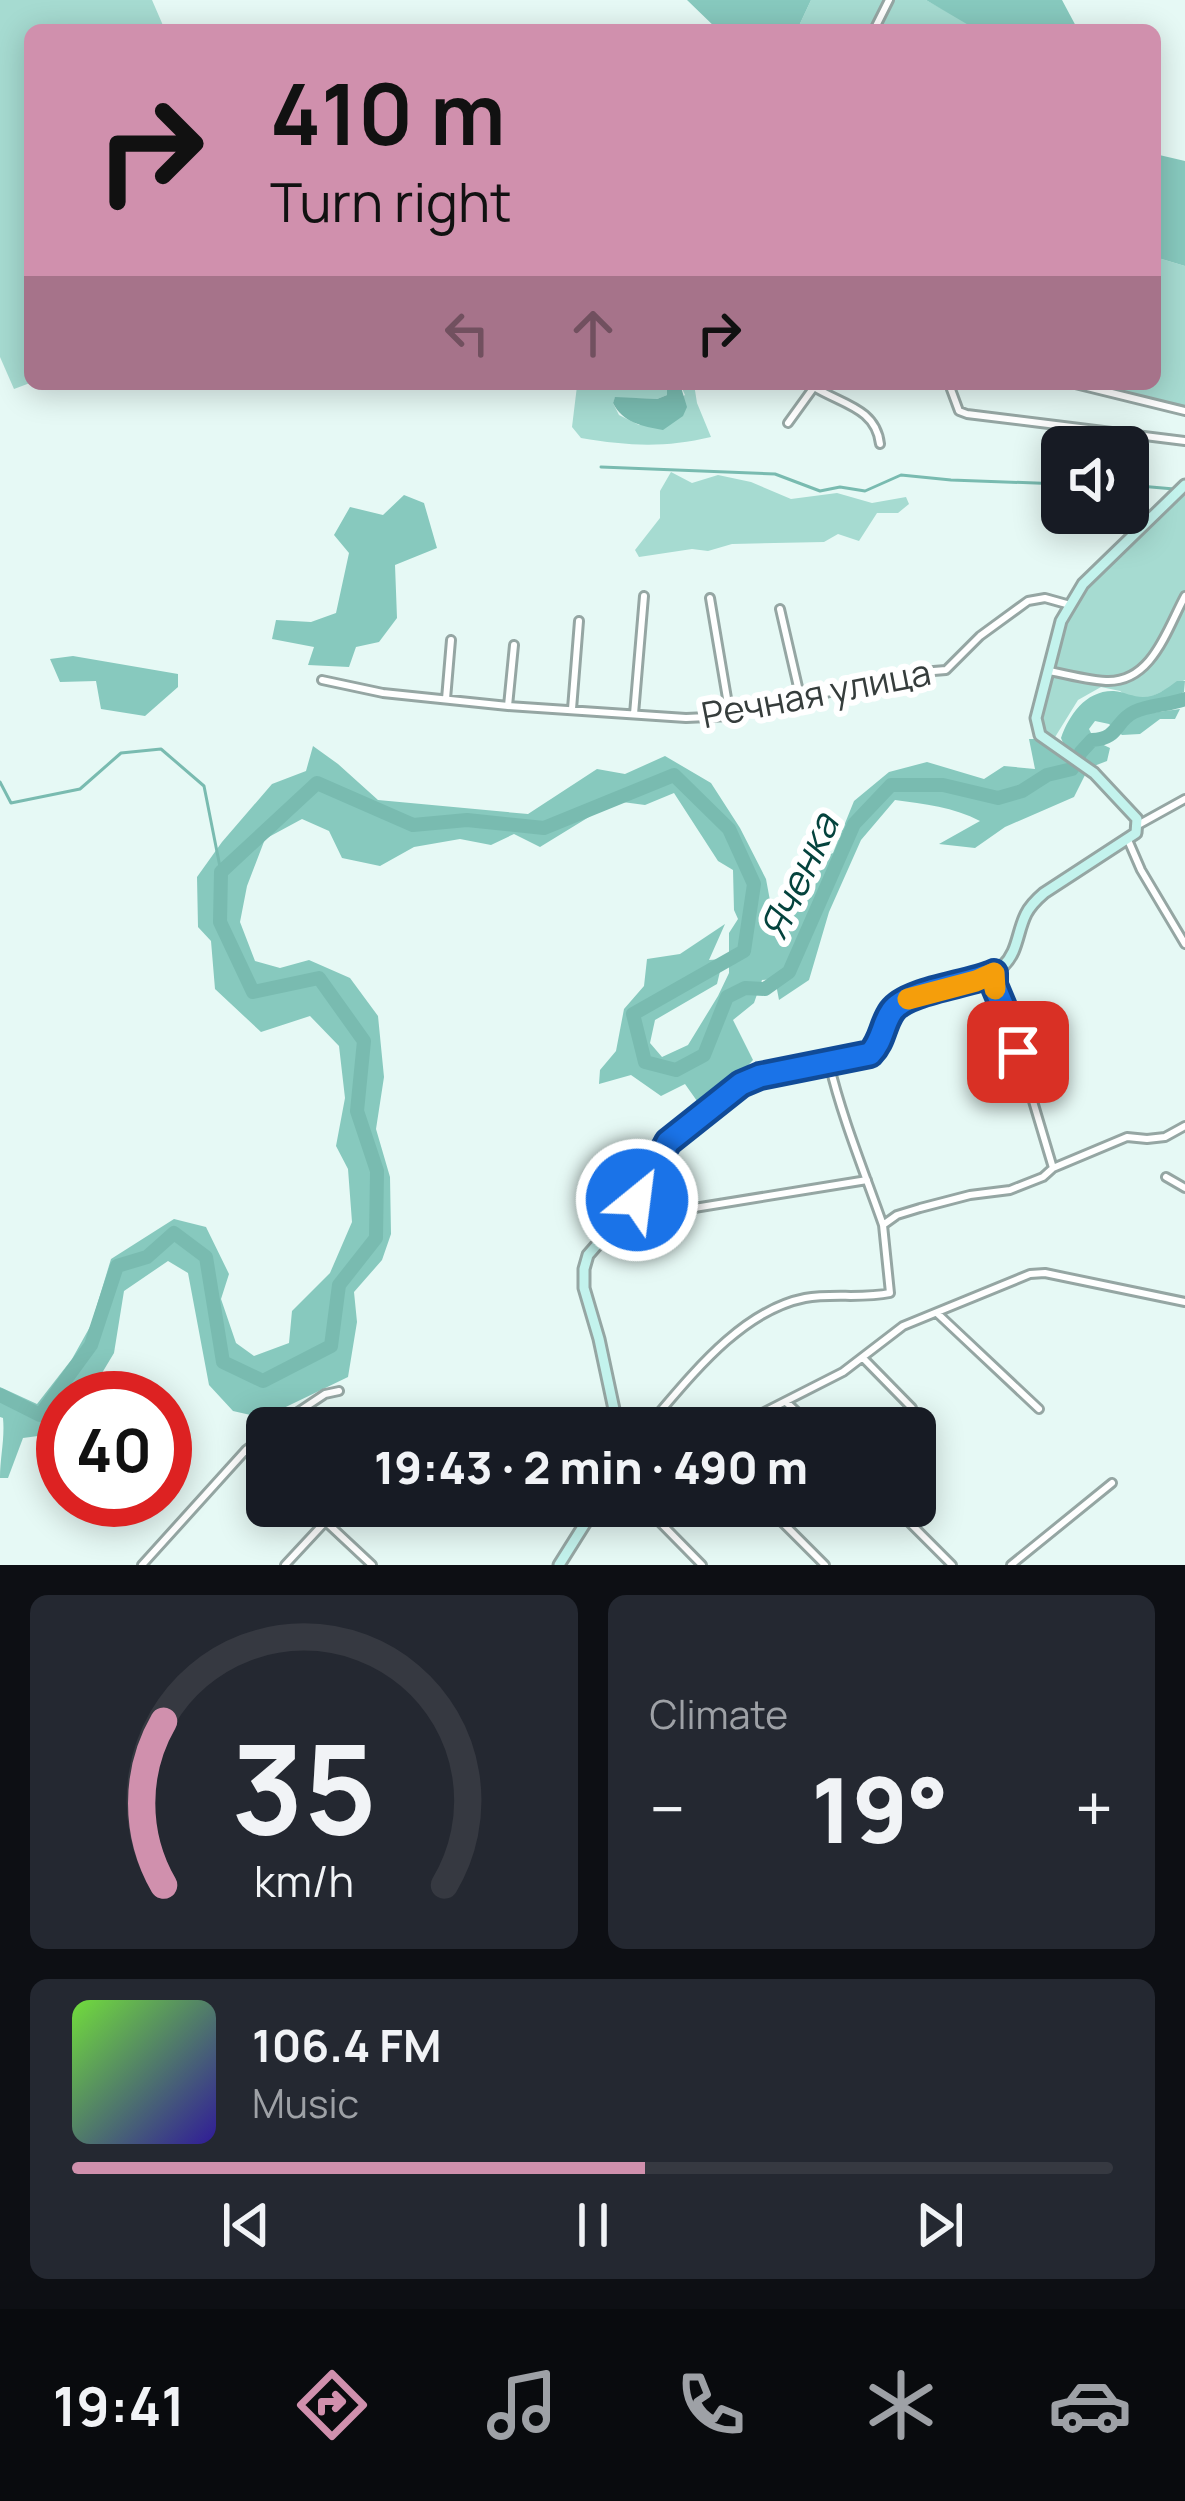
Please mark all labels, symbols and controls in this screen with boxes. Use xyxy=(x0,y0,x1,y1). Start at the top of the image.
text: 410 m xyxy=(270,55,506,170)
icon: right xyxy=(72,72,228,228)
text: Turn right xyxy=(270,164,512,238)
icon: left xyxy=(434,300,500,366)
icon: ahead xyxy=(560,300,626,366)
icon: right xyxy=(686,300,752,366)
map controls xyxy=(1041,426,1149,534)
button: sound xyxy=(1041,426,1149,534)
street label: Речная улица xyxy=(697,647,935,739)
water label: Яченка xyxy=(745,802,851,948)
pin xyxy=(967,1001,1069,1103)
icon: arrive xyxy=(985,1019,1051,1085)
position arrow xyxy=(574,1137,700,1263)
speed limit sign: 40 xyxy=(36,1371,192,1527)
text: 19:43 · 2 min · 490 m xyxy=(374,1436,808,1498)
text: Climate xyxy=(650,1687,788,1741)
text: 35 xyxy=(231,1701,377,1871)
text: 19° xyxy=(811,1747,949,1870)
text: − xyxy=(650,1763,685,1853)
text: + xyxy=(1075,1763,1113,1853)
text: km/h xyxy=(254,1851,354,1910)
text: 106.4 FM xyxy=(252,2014,441,2076)
text: Music xyxy=(252,2076,359,2130)
icon: previous xyxy=(213,2192,279,2258)
icon: pause xyxy=(560,2192,626,2258)
icon: next xyxy=(907,2192,973,2258)
icon: directions xyxy=(290,2363,374,2447)
icon: music xyxy=(480,2363,564,2447)
icon: phone xyxy=(669,2363,753,2447)
icon: climate xyxy=(859,2363,943,2447)
icon: car xyxy=(1048,2363,1132,2447)
text: 19:41 xyxy=(53,2368,185,2442)

